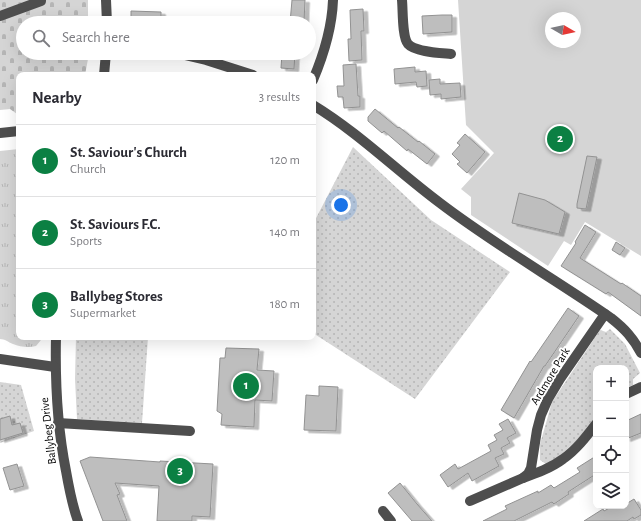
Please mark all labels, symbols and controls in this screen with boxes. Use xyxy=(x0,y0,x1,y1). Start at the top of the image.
north arrow xyxy=(545,12,581,48)
search box xyxy=(16,16,316,60)
icon: search xyxy=(30,27,52,49)
text: Search here xyxy=(62,30,130,45)
text: Nearby xyxy=(32,89,82,106)
text: 3 results xyxy=(259,91,300,104)
pin: 2 xyxy=(547,124,573,154)
text: St. Saviour's Church xyxy=(70,145,187,160)
text: 1 xyxy=(43,154,47,167)
text: 120 m xyxy=(270,154,300,167)
text: Church xyxy=(70,163,106,176)
your location xyxy=(331,195,351,215)
text: St. Saviours F.C. xyxy=(70,217,161,232)
text: 2 xyxy=(42,226,48,239)
text: 140 m xyxy=(270,226,300,239)
text: Sports xyxy=(70,235,102,248)
text: Ballybeg Stores xyxy=(70,289,163,304)
text: 3 xyxy=(42,298,48,311)
text: 180 m xyxy=(270,298,300,311)
text: Supermarket xyxy=(70,307,136,320)
street label: Ardmore Park xyxy=(528,345,572,407)
map controls xyxy=(593,365,629,509)
button: + xyxy=(593,365,629,401)
pin: 1 xyxy=(233,371,259,401)
street label: Ballybeg Drive xyxy=(38,397,59,465)
button: − xyxy=(593,401,629,437)
button: locate xyxy=(593,437,629,473)
pin: 3 xyxy=(167,456,193,486)
button: layers xyxy=(593,473,629,509)

